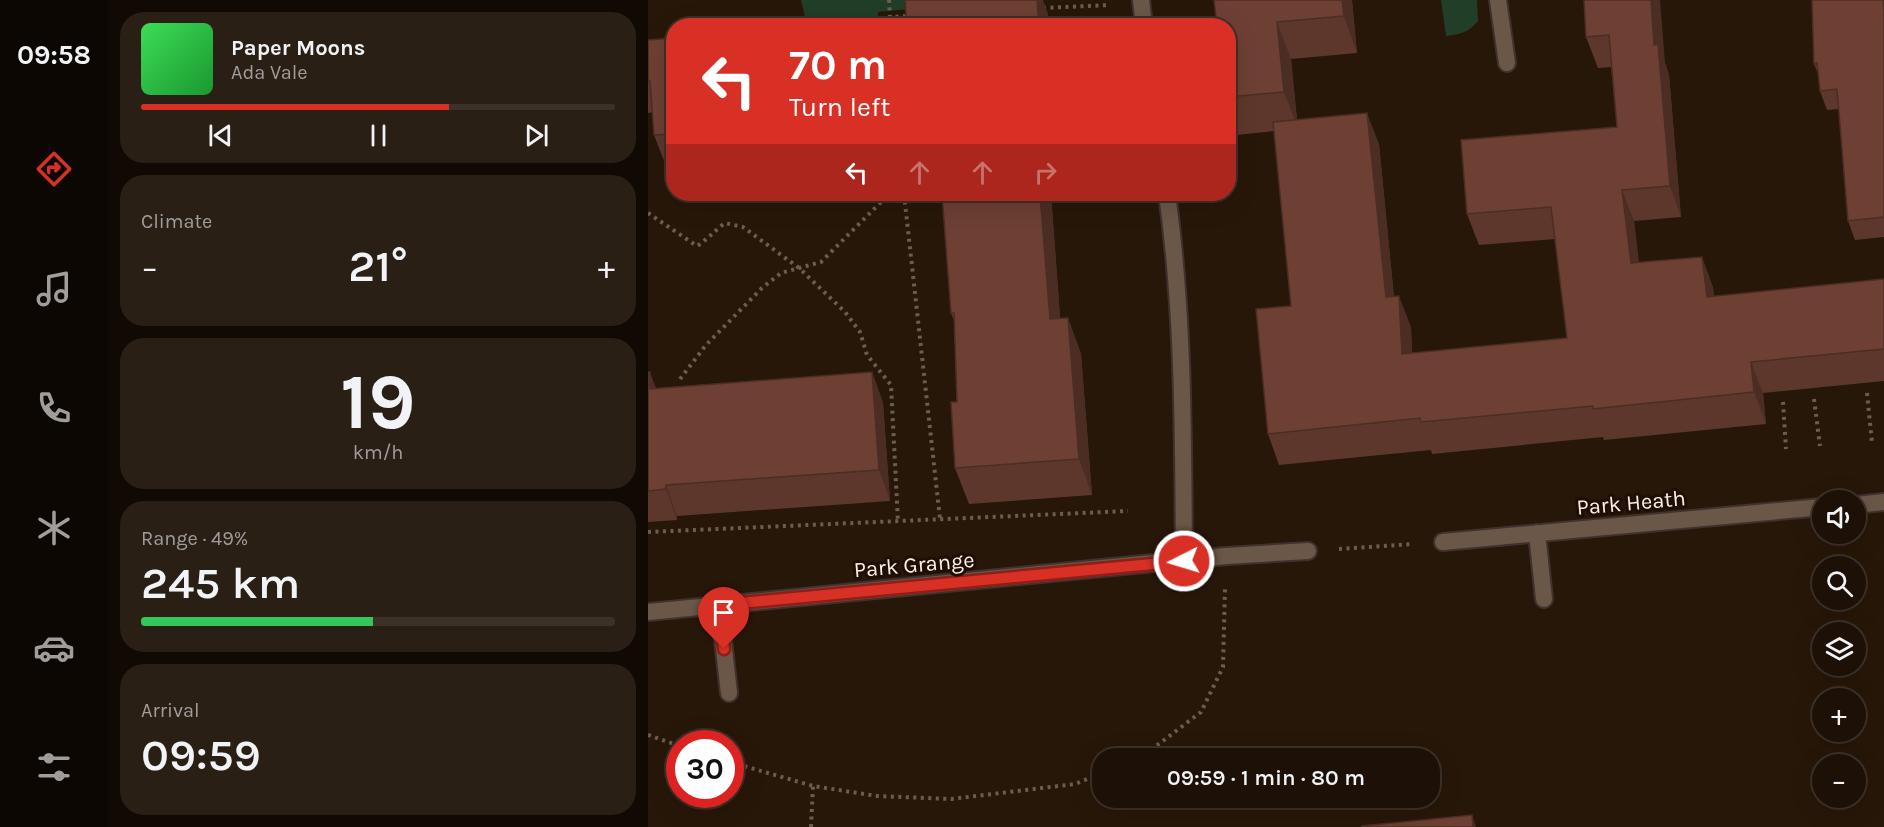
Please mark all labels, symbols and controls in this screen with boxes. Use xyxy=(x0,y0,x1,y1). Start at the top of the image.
text: Paper Moons xyxy=(231,35,365,61)
text: 09:58 xyxy=(17,39,91,71)
text: 70 m xyxy=(789,40,887,90)
icon: left xyxy=(690,42,768,120)
text: Ada Vale xyxy=(231,61,308,84)
text: Turn left xyxy=(789,91,890,123)
icon: previous xyxy=(204,119,237,152)
icon: pause xyxy=(362,119,395,152)
icon: next xyxy=(520,119,553,152)
icon: directions xyxy=(33,148,75,190)
icon: left xyxy=(840,156,873,189)
icon: ahead xyxy=(903,156,936,189)
icon: ahead xyxy=(966,156,999,189)
icon: right xyxy=(1029,156,1062,189)
text: Climate xyxy=(141,210,212,233)
text: 21° xyxy=(348,240,408,292)
text: − xyxy=(141,248,158,286)
text: + xyxy=(598,248,615,286)
icon: music xyxy=(33,268,75,310)
text: 19 xyxy=(340,356,416,448)
icon: phone xyxy=(33,387,75,429)
text: km/h xyxy=(353,441,403,464)
street label: Park Heath xyxy=(1575,485,1687,521)
map controls xyxy=(1812,490,1866,808)
button: sound xyxy=(1812,490,1866,544)
icon: climate xyxy=(33,507,75,549)
text: Range · 49% xyxy=(141,527,248,550)
position arrow xyxy=(1152,529,1216,593)
street label: Park Grange xyxy=(853,547,976,583)
button: search xyxy=(1812,556,1866,610)
text: 245 km xyxy=(141,557,300,609)
pin xyxy=(698,587,749,649)
icon: arrive xyxy=(707,596,740,629)
button: layers xyxy=(1812,622,1866,676)
icon: car xyxy=(33,627,75,669)
button: + xyxy=(1812,688,1866,742)
text: Arrival xyxy=(141,699,200,722)
text: 09:59 xyxy=(141,729,261,781)
speed limit sign: 30 xyxy=(666,730,744,808)
icon: filters xyxy=(33,746,75,788)
button: − xyxy=(1812,754,1866,808)
text: 09:59 · 1 min · 80 m xyxy=(1167,765,1365,791)

